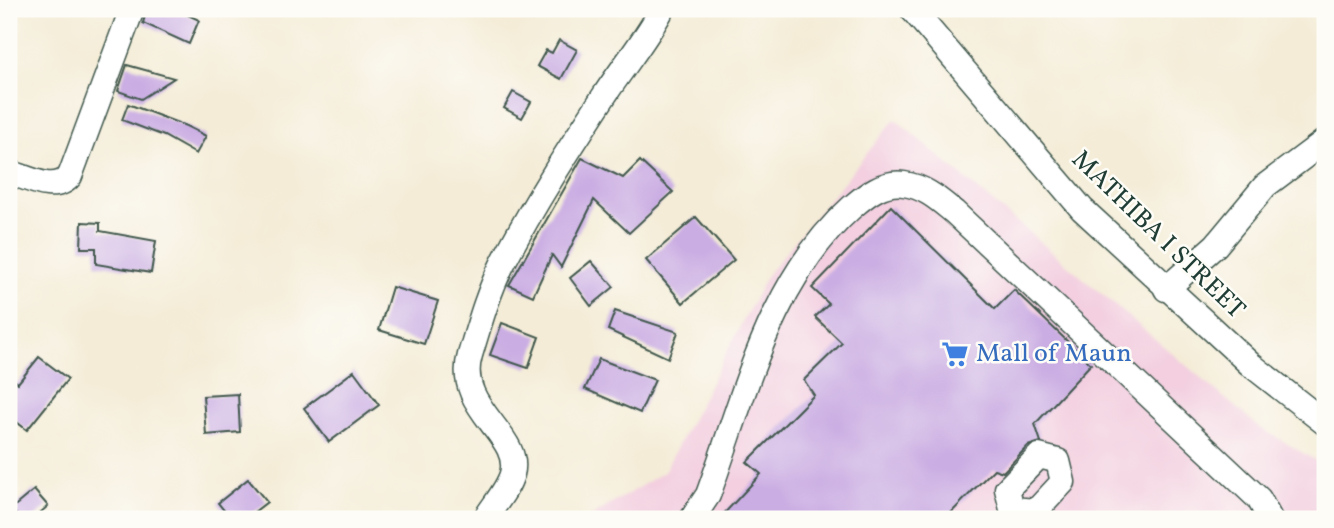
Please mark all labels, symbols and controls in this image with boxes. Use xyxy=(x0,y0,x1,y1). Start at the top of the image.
street label: MATHIBA I STREET xyxy=(1063,143,1253,327)
place label: Mall of Maun xyxy=(976,336,1132,372)
supermarket icon: Mall of Maun xyxy=(940,339,970,369)

